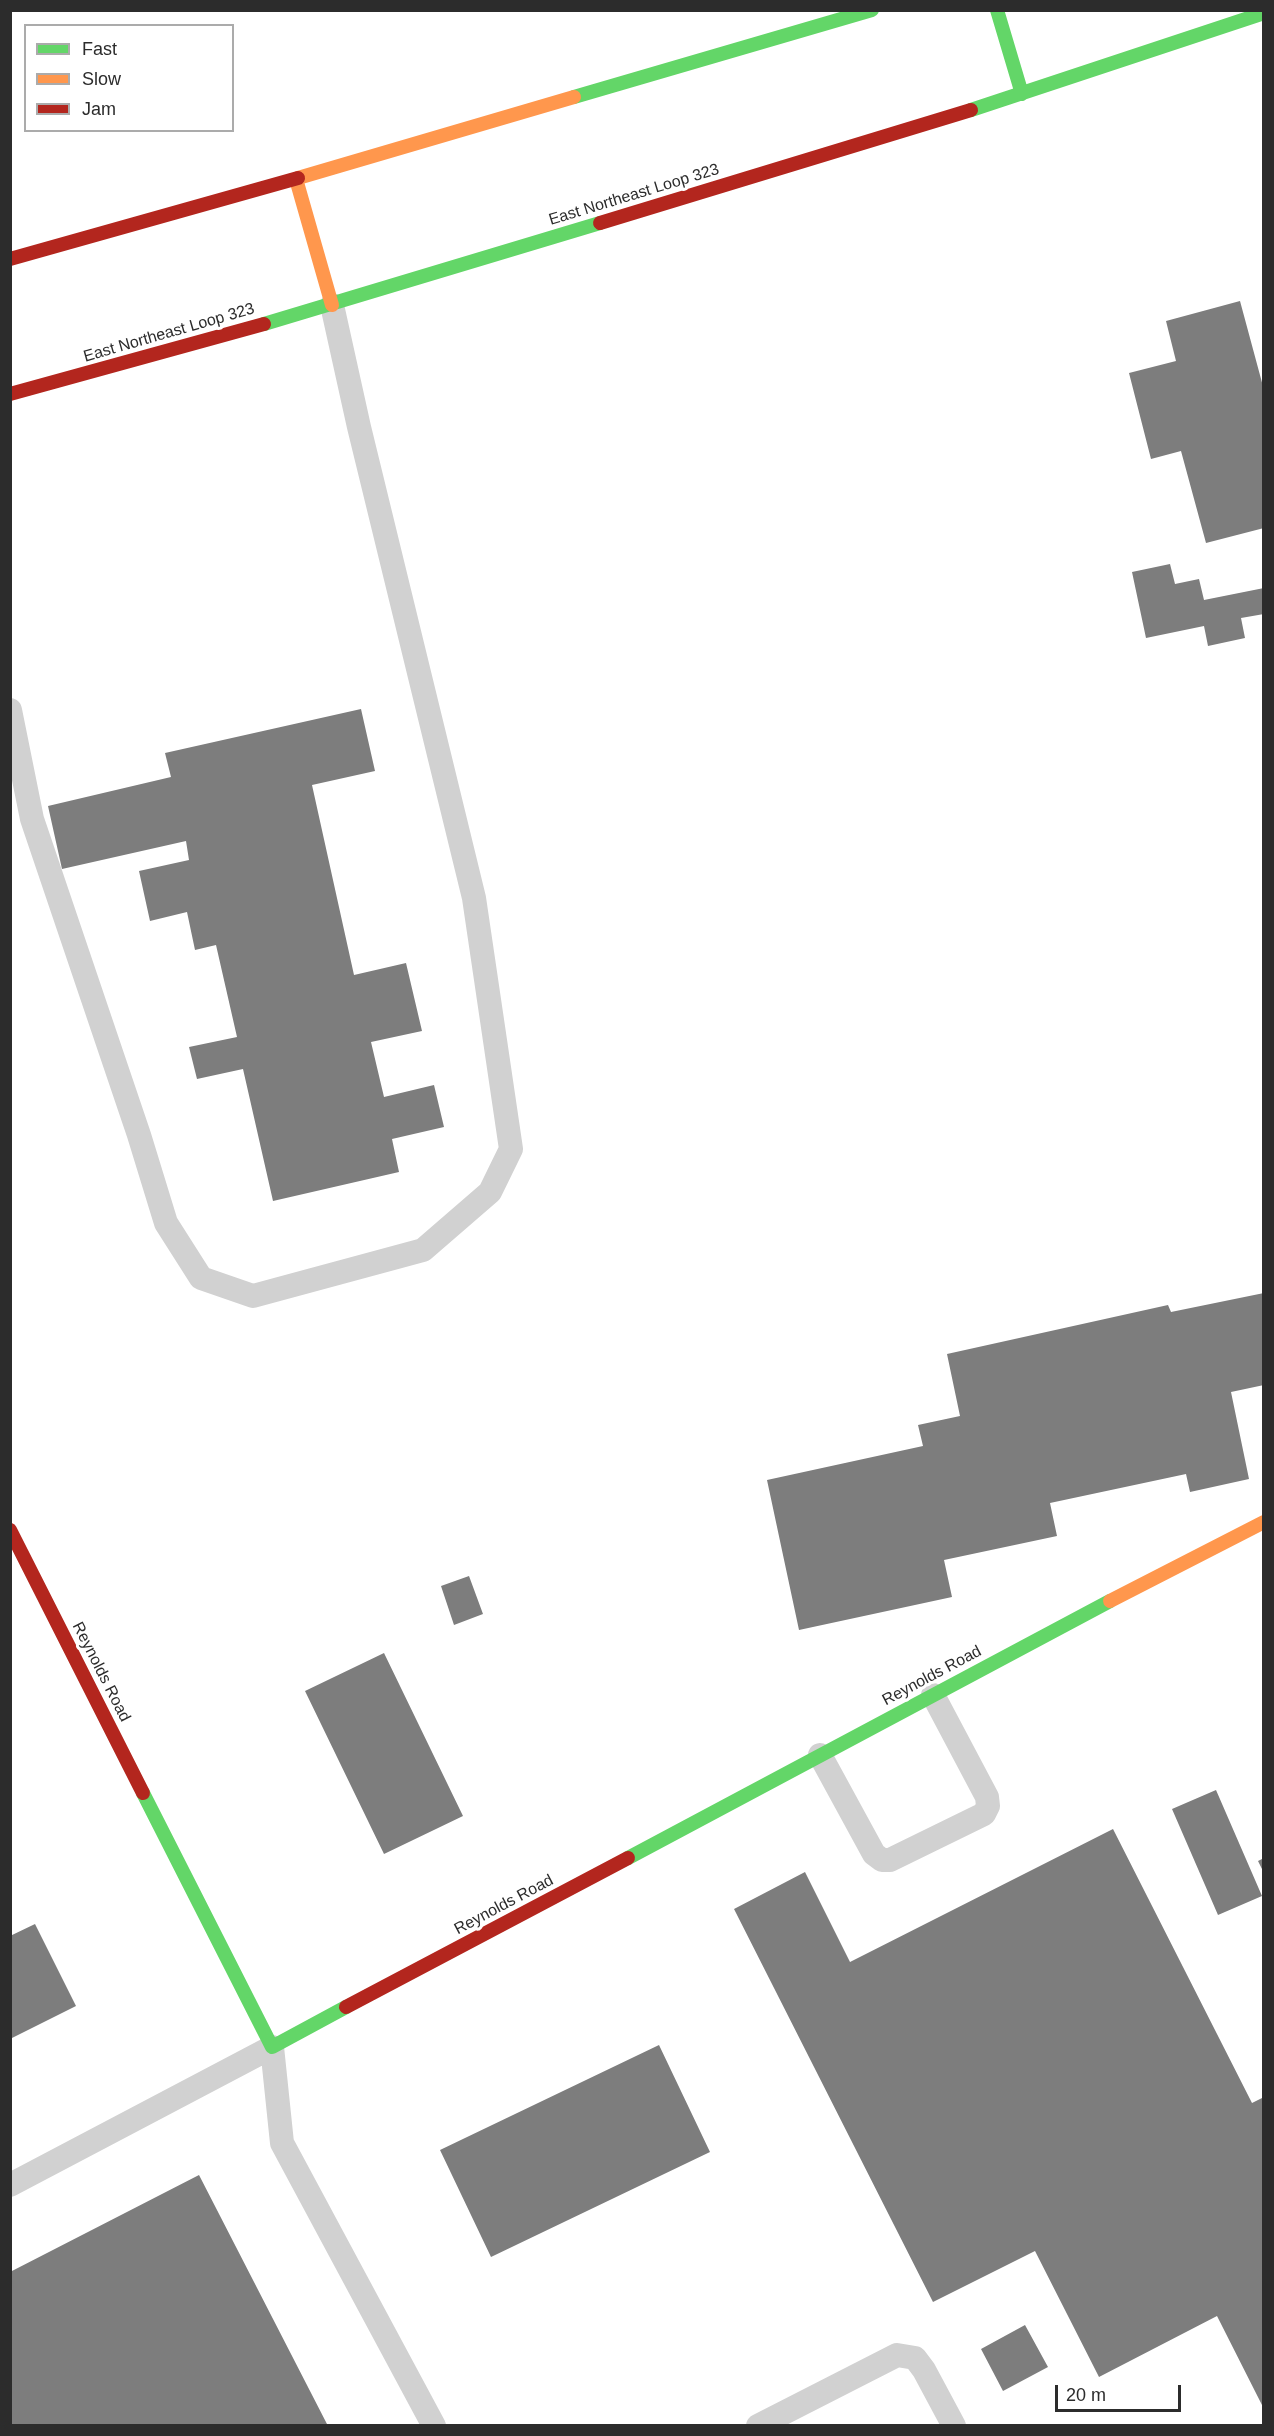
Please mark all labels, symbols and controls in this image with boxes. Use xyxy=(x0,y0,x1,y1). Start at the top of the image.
legend xyxy=(24,24,234,132)
text: Fast xyxy=(82,39,117,59)
text: Slow xyxy=(82,69,121,89)
text: Jam xyxy=(82,99,116,119)
street label: East Northeast Loop 323 xyxy=(547,160,721,230)
street label: East Northeast Loop 323 xyxy=(81,299,257,367)
street label: Reynolds Road xyxy=(68,1619,134,1725)
street label: Reynolds Road xyxy=(879,1642,985,1710)
street label: Reynolds Road xyxy=(451,1871,557,1939)
scale bar xyxy=(1058,2373,1184,2411)
text: 20 m xyxy=(1066,2385,1106,2405)

